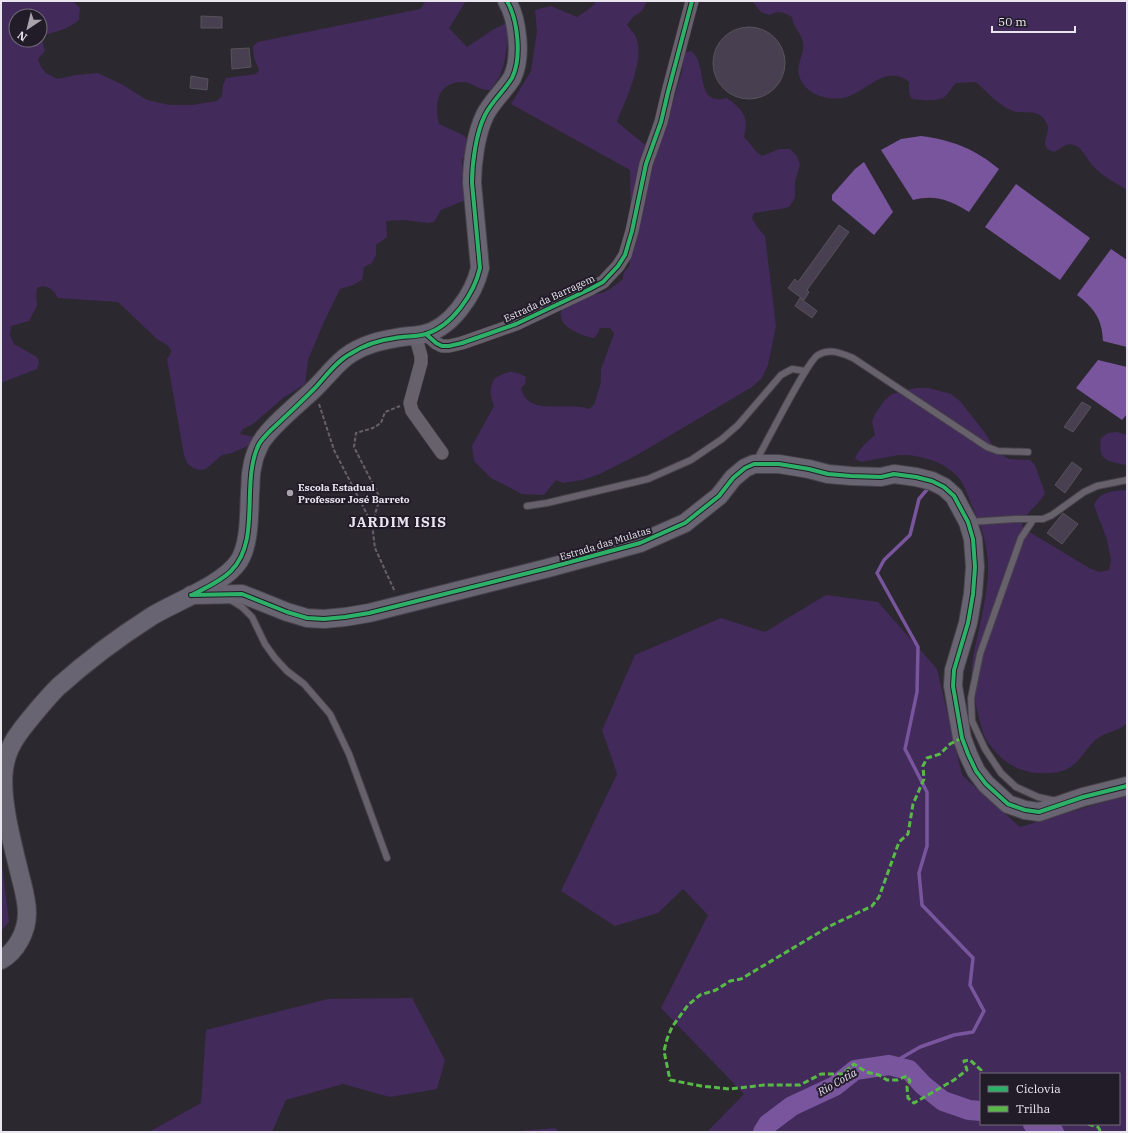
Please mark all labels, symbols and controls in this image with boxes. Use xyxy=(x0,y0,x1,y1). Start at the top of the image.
north arrow xyxy=(8,8,48,48)
scale bar xyxy=(992,8,1075,34)
text: 50 m xyxy=(998,14,1027,29)
text: N xyxy=(14,28,30,44)
street label: Estrada da Barragem xyxy=(502,271,597,325)
place label: Escola Estadual Professor José Barreto xyxy=(298,481,410,506)
marker: Escola Estadual Professor José Barreto xyxy=(285,488,295,498)
district label: JARDIM ISIS xyxy=(349,513,447,531)
street label: Estrada das Mulatas xyxy=(558,523,652,563)
water label: Rio Cotia xyxy=(814,1065,859,1099)
legend xyxy=(980,1073,1120,1125)
text: Ciclovia xyxy=(1016,1081,1061,1096)
text: Trilha xyxy=(1016,1101,1051,1116)

